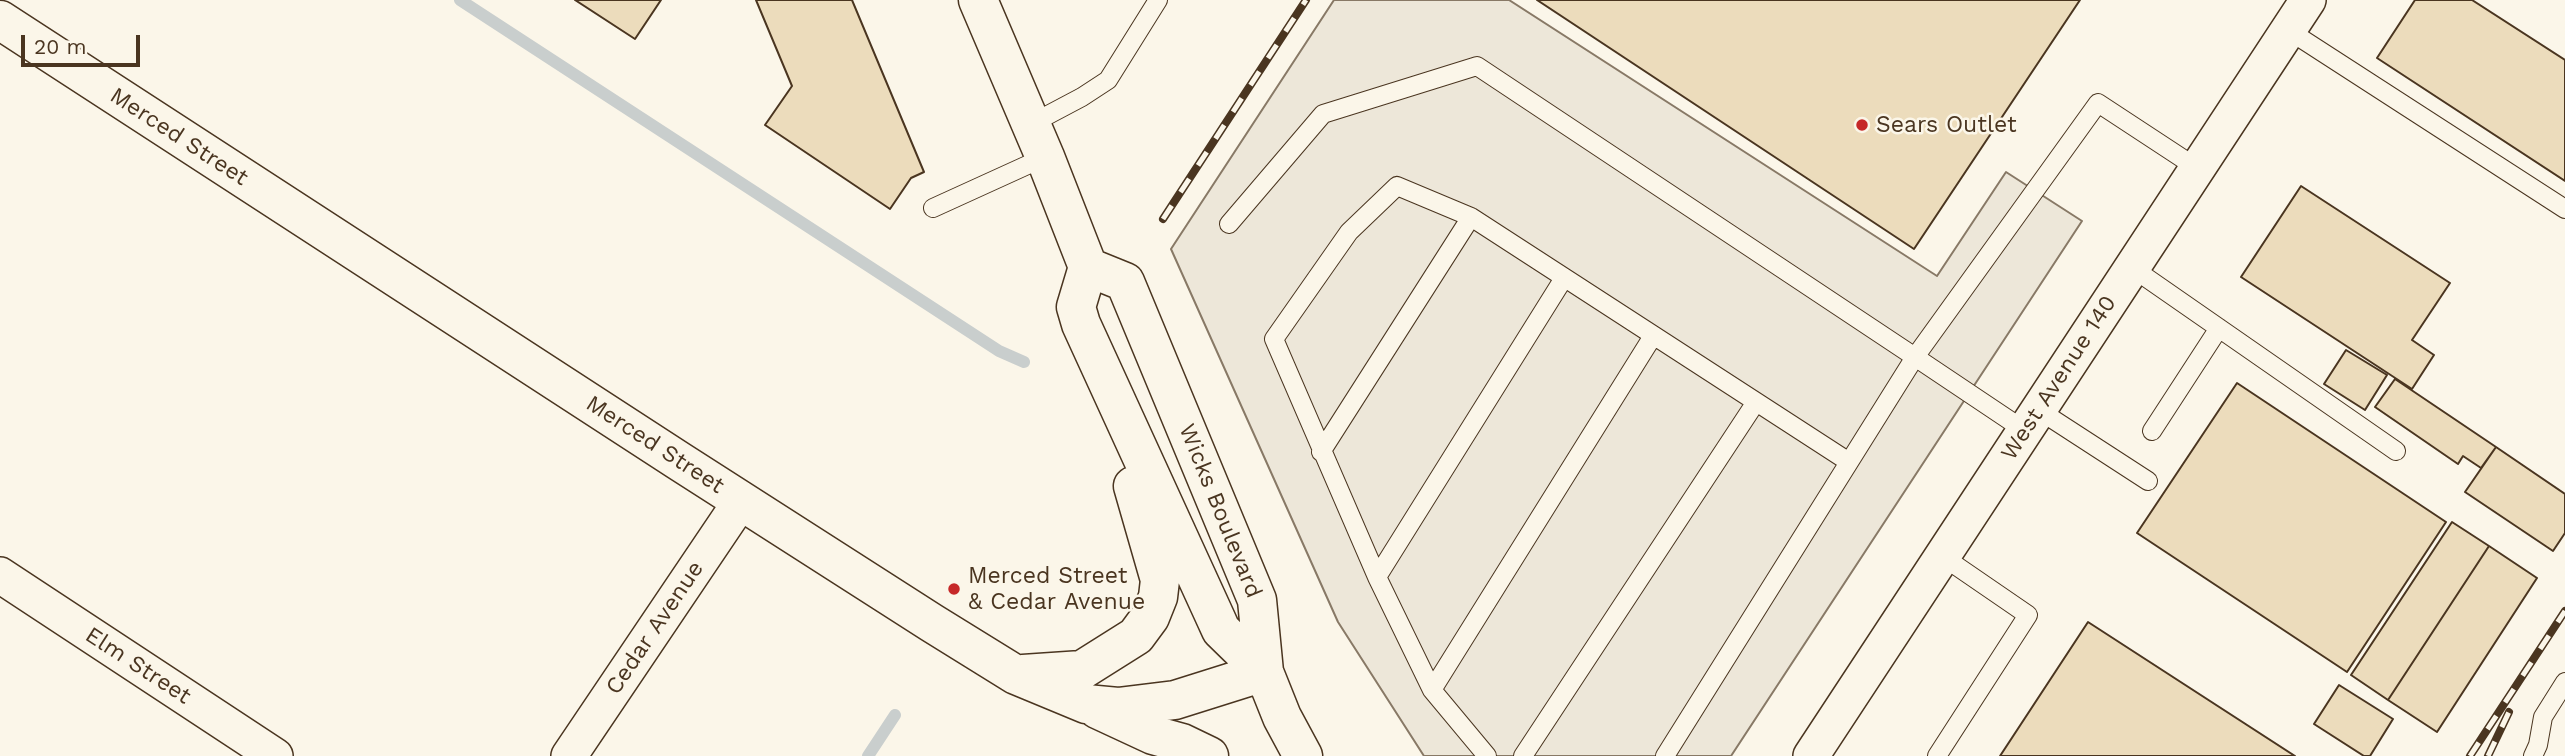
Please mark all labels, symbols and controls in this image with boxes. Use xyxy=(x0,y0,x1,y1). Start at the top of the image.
scale bar xyxy=(24,21,144,65)
text: 20 m xyxy=(34,34,86,59)
street label: Merced Street xyxy=(105,82,253,192)
place label: Sears Outlet xyxy=(1876,111,2017,139)
marker: Sears Outlet xyxy=(1854,117,1870,133)
street label: West Avenue 140 xyxy=(1995,291,2123,465)
street label: Merced Street xyxy=(581,390,729,500)
street label: Wicks Boulevard xyxy=(1173,420,1267,602)
street label: Cedar Avenue xyxy=(600,556,710,700)
place label: Merced Street & Cedar Avenue xyxy=(968,562,1145,616)
marker: Merced Street & Cedar Avenue xyxy=(946,581,962,597)
street label: Elm Street xyxy=(80,622,196,710)

